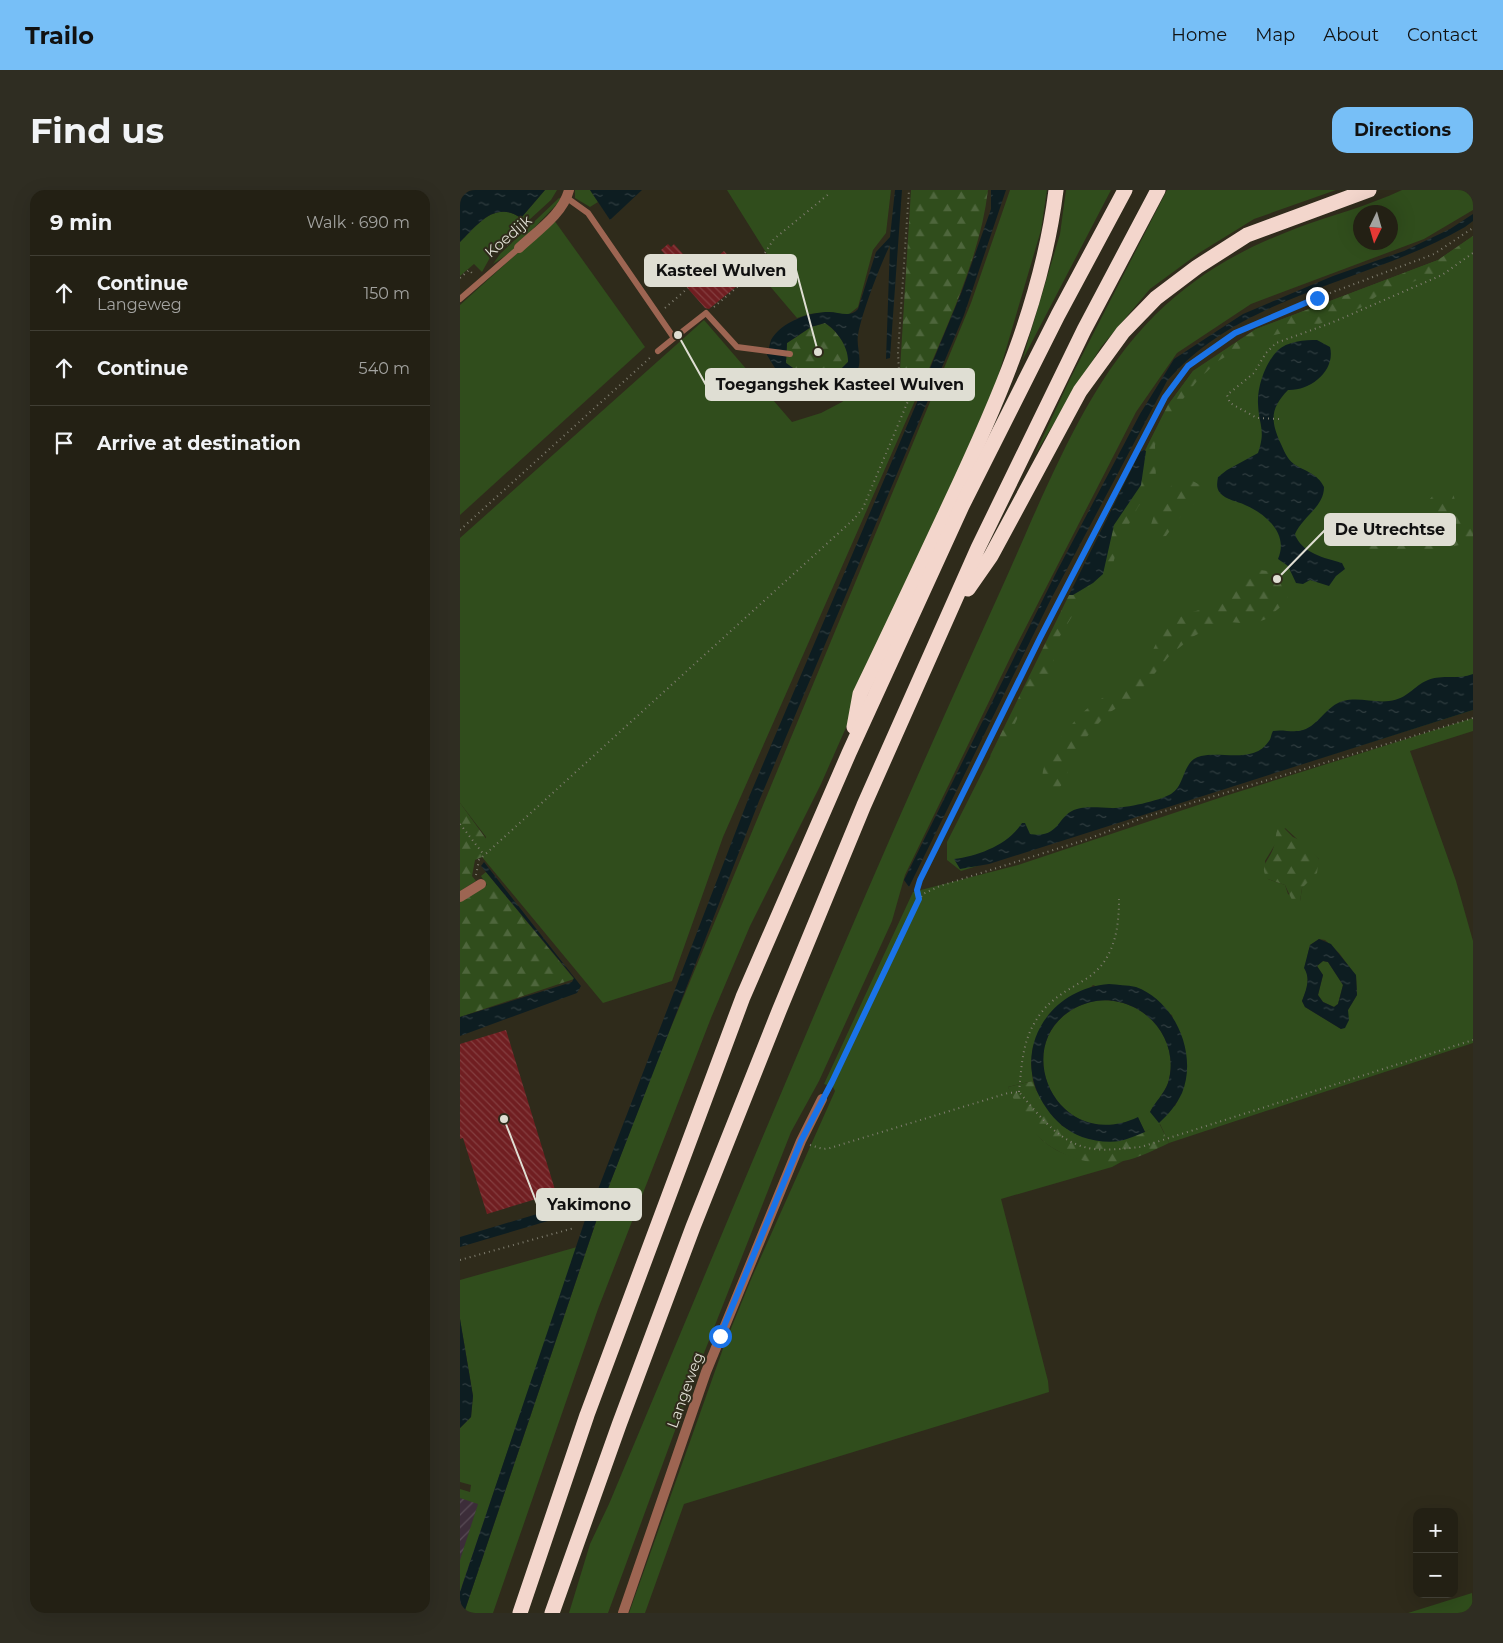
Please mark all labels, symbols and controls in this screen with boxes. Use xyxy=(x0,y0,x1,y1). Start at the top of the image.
text: Trailo xyxy=(25,21,94,50)
text: Home xyxy=(1171,24,1227,46)
text: Map xyxy=(1255,24,1295,46)
text: About xyxy=(1323,24,1379,46)
text: Contact xyxy=(1407,24,1478,46)
button: Directions xyxy=(1332,107,1473,153)
text: Find us xyxy=(30,109,164,152)
north arrow xyxy=(1353,205,1398,250)
text: 9 min xyxy=(50,210,112,235)
street label: Koedijk xyxy=(481,210,535,262)
text: Walk · 690 m xyxy=(306,213,410,232)
callout: Kasteel Wulven xyxy=(645,255,796,286)
text: Kasteel Wulven xyxy=(656,261,786,280)
text: Continue xyxy=(97,272,188,295)
icon: ahead xyxy=(50,279,78,307)
text: 150 m xyxy=(363,284,410,303)
route end xyxy=(1306,287,1329,310)
text: Langeweg xyxy=(97,295,182,314)
icon: ahead xyxy=(50,354,78,382)
text: Continue xyxy=(97,357,188,380)
text: 540 m xyxy=(359,359,410,378)
callout: Toegangshek Kasteel Wulven xyxy=(706,369,974,400)
text: Toegangshek Kasteel Wulven xyxy=(716,375,964,394)
icon: arrive xyxy=(50,429,78,457)
text: Arrive at destination xyxy=(97,432,301,455)
callout: De Utrechtse xyxy=(1325,514,1455,545)
text: De Utrechtse xyxy=(1335,520,1445,539)
callout: Yakimono xyxy=(537,1189,641,1220)
text: Yakimono xyxy=(546,1195,631,1214)
route start xyxy=(709,1325,732,1348)
street label: Langeweg xyxy=(663,1349,707,1431)
map controls xyxy=(1413,1508,1458,1598)
button: + xyxy=(1413,1508,1458,1553)
button: − xyxy=(1413,1553,1458,1598)

